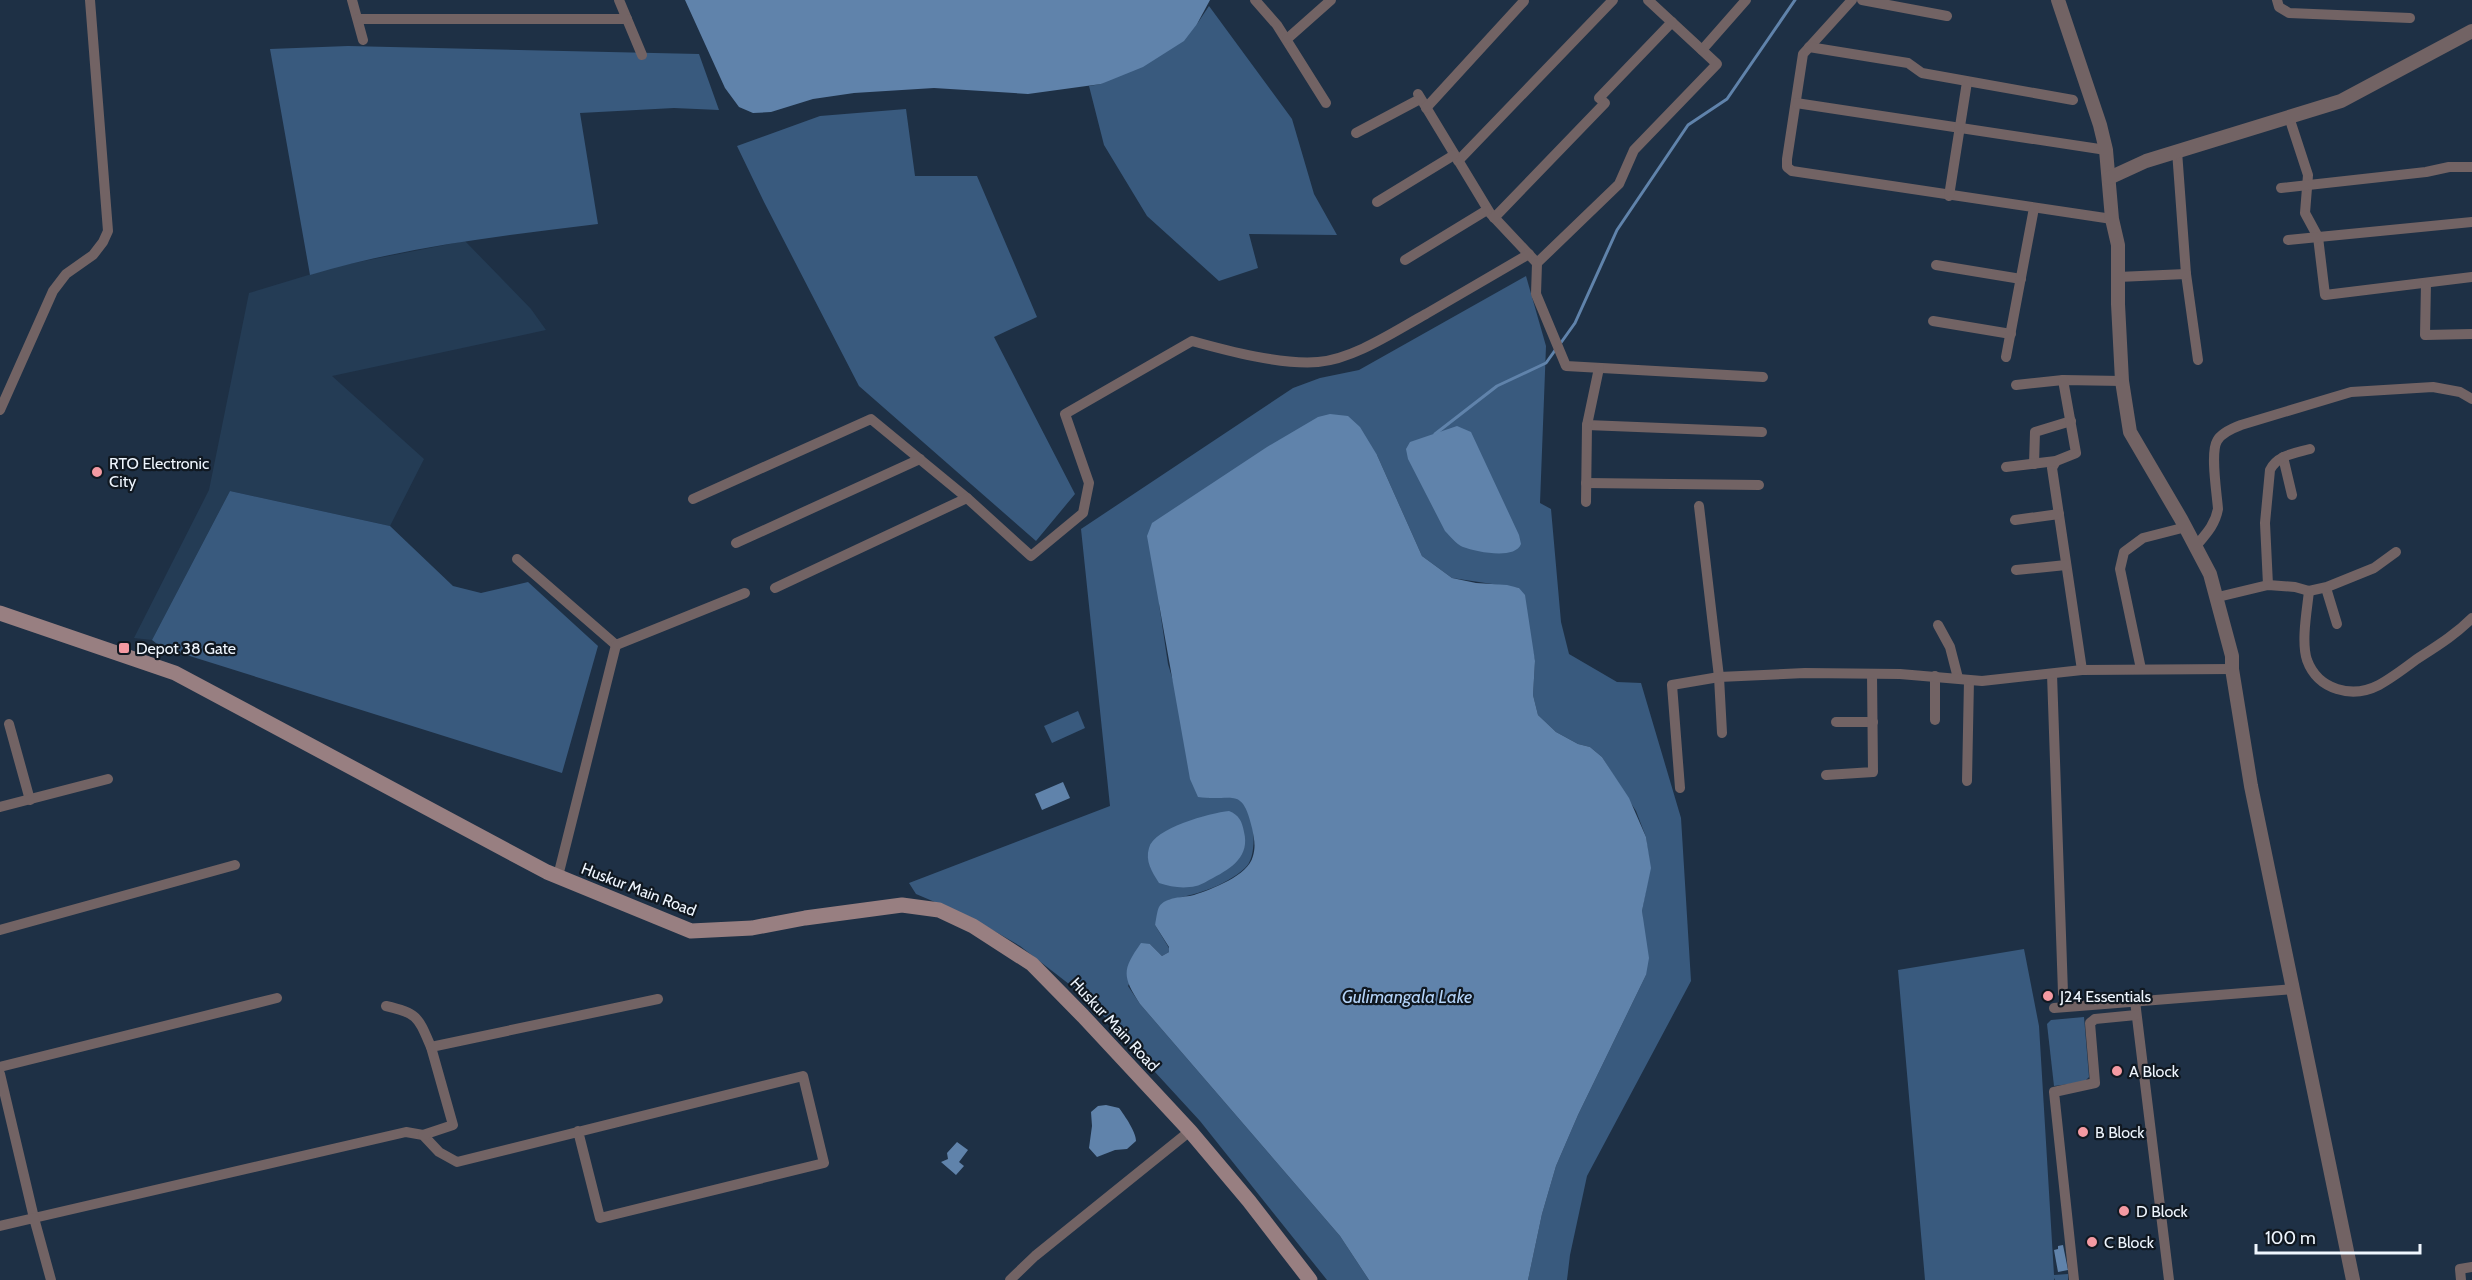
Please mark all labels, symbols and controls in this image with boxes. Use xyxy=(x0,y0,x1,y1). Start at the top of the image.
place label: RTO Electronic City xyxy=(109,454,209,491)
marker: RTO Electronic City xyxy=(90,465,104,479)
place label: Depot 38 Gate xyxy=(136,639,236,658)
marker: Depot 38 Gate xyxy=(117,641,131,655)
street label: Huskur Main Road xyxy=(579,859,699,920)
street label: Huskur Main Road xyxy=(1066,973,1163,1075)
water label: Gulimangala Lake xyxy=(1342,986,1472,1008)
place label: J24 Essentials xyxy=(2059,987,2152,1006)
marker: J24 Essentials xyxy=(2041,989,2055,1003)
place label: A Block xyxy=(2129,1062,2180,1081)
marker: A Block xyxy=(2110,1064,2124,1078)
place label: B Block xyxy=(2095,1123,2145,1142)
marker: B Block xyxy=(2076,1125,2090,1139)
place label: D Block xyxy=(2136,1202,2188,1221)
marker: D Block xyxy=(2117,1204,2131,1218)
scale bar xyxy=(2256,1217,2420,1255)
text: 100 m xyxy=(2265,1227,2316,1249)
place label: C Block xyxy=(2104,1233,2155,1252)
marker: C Block xyxy=(2085,1235,2099,1249)

